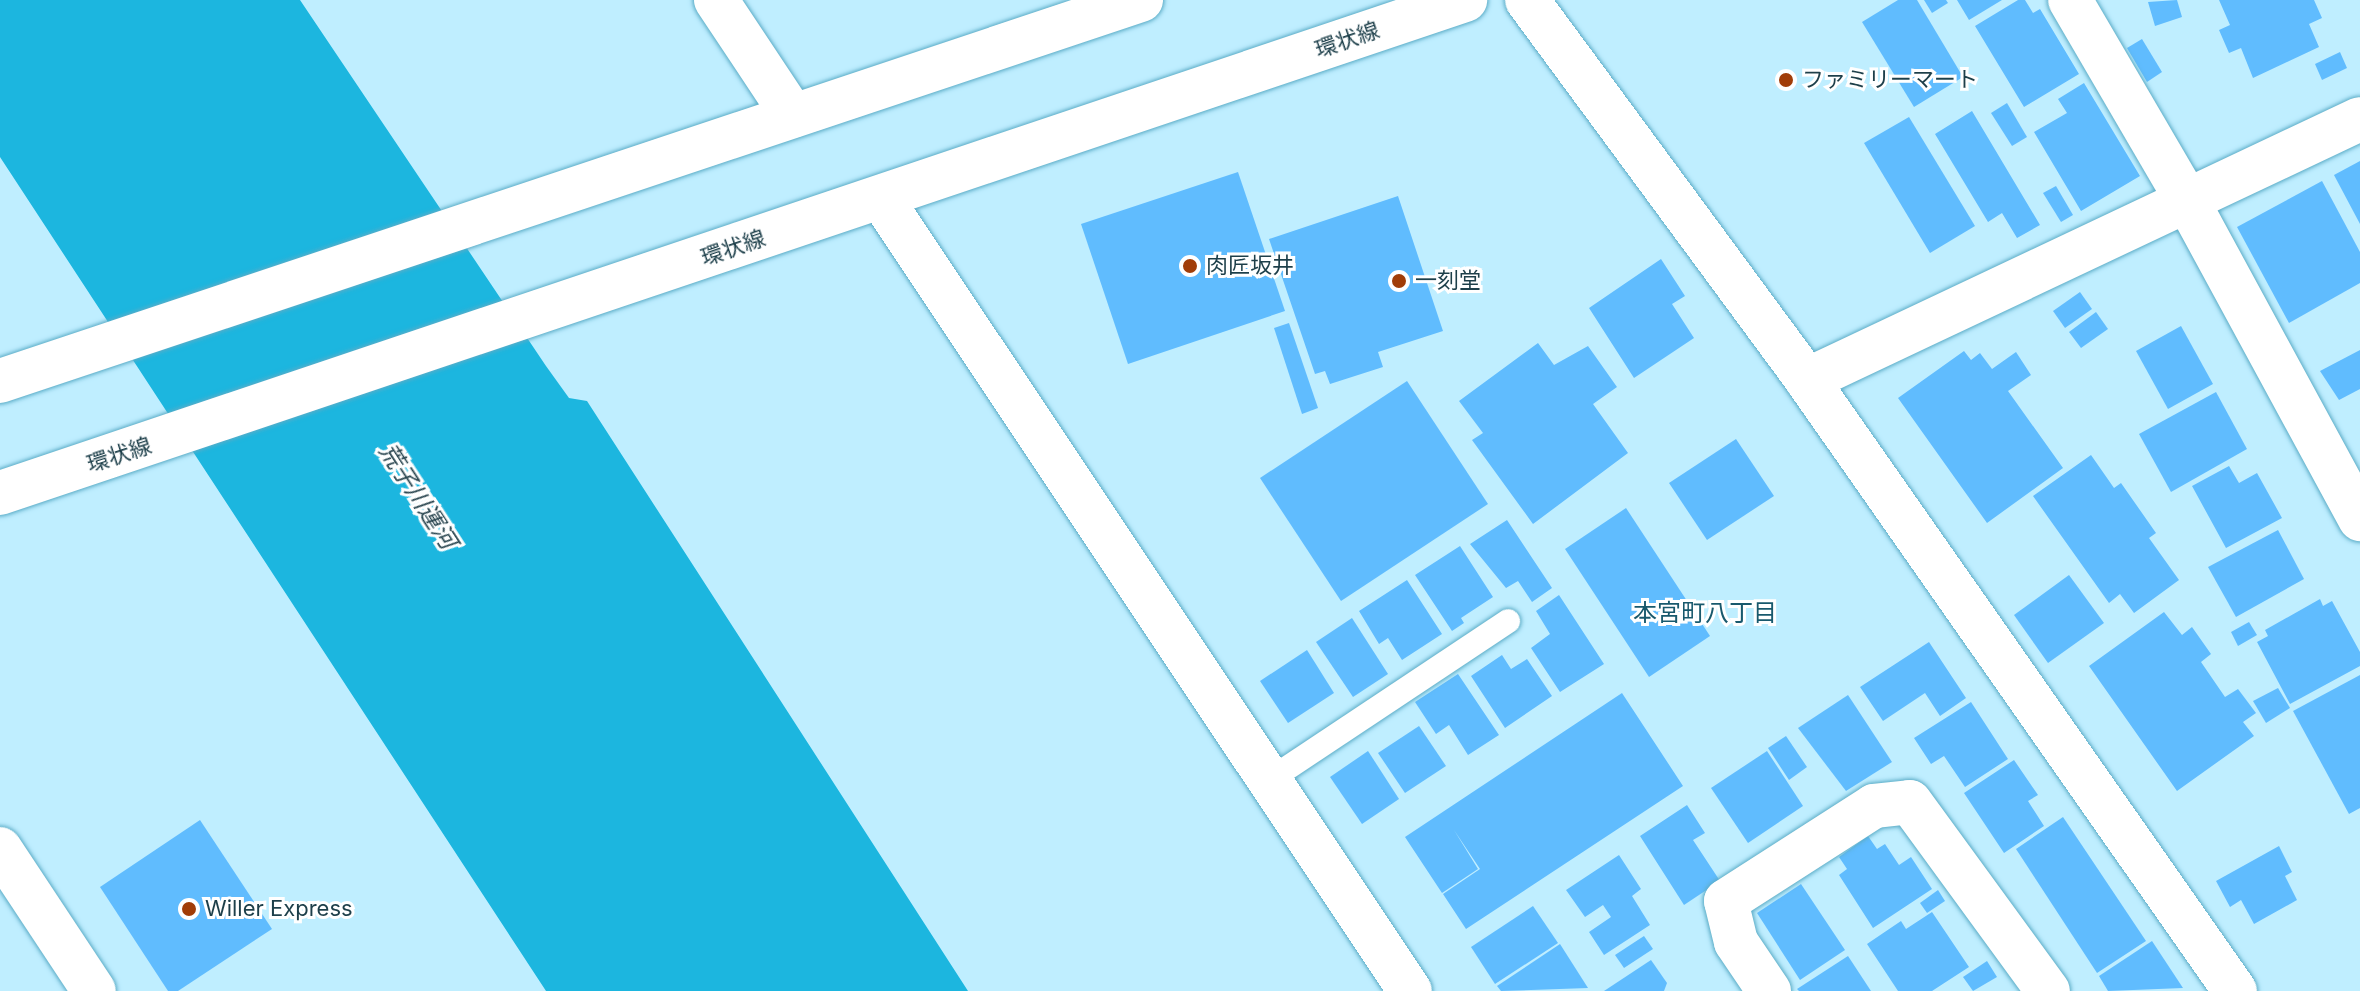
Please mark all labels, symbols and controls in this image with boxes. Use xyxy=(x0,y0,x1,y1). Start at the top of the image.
street label: 環状線 xyxy=(1312,17,1382,63)
place label: ファミリーマート xyxy=(1802,67,1978,93)
marker: ファミリーマート xyxy=(1777,71,1795,89)
street label: 環状線 xyxy=(698,225,768,271)
place label: 肉匠坂井 xyxy=(1206,253,1294,279)
marker: 肉匠坂井 xyxy=(1181,257,1199,275)
place label: 一刻堂 xyxy=(1415,268,1481,294)
marker: 一刻堂 xyxy=(1390,272,1408,290)
street label: 環状線 xyxy=(84,432,154,478)
water label: 荒子川運河 xyxy=(373,438,463,554)
district label: 本宮町八丁目 xyxy=(1633,599,1777,627)
place label: Willer Express xyxy=(205,896,353,922)
marker: Willer Express xyxy=(180,900,198,918)

